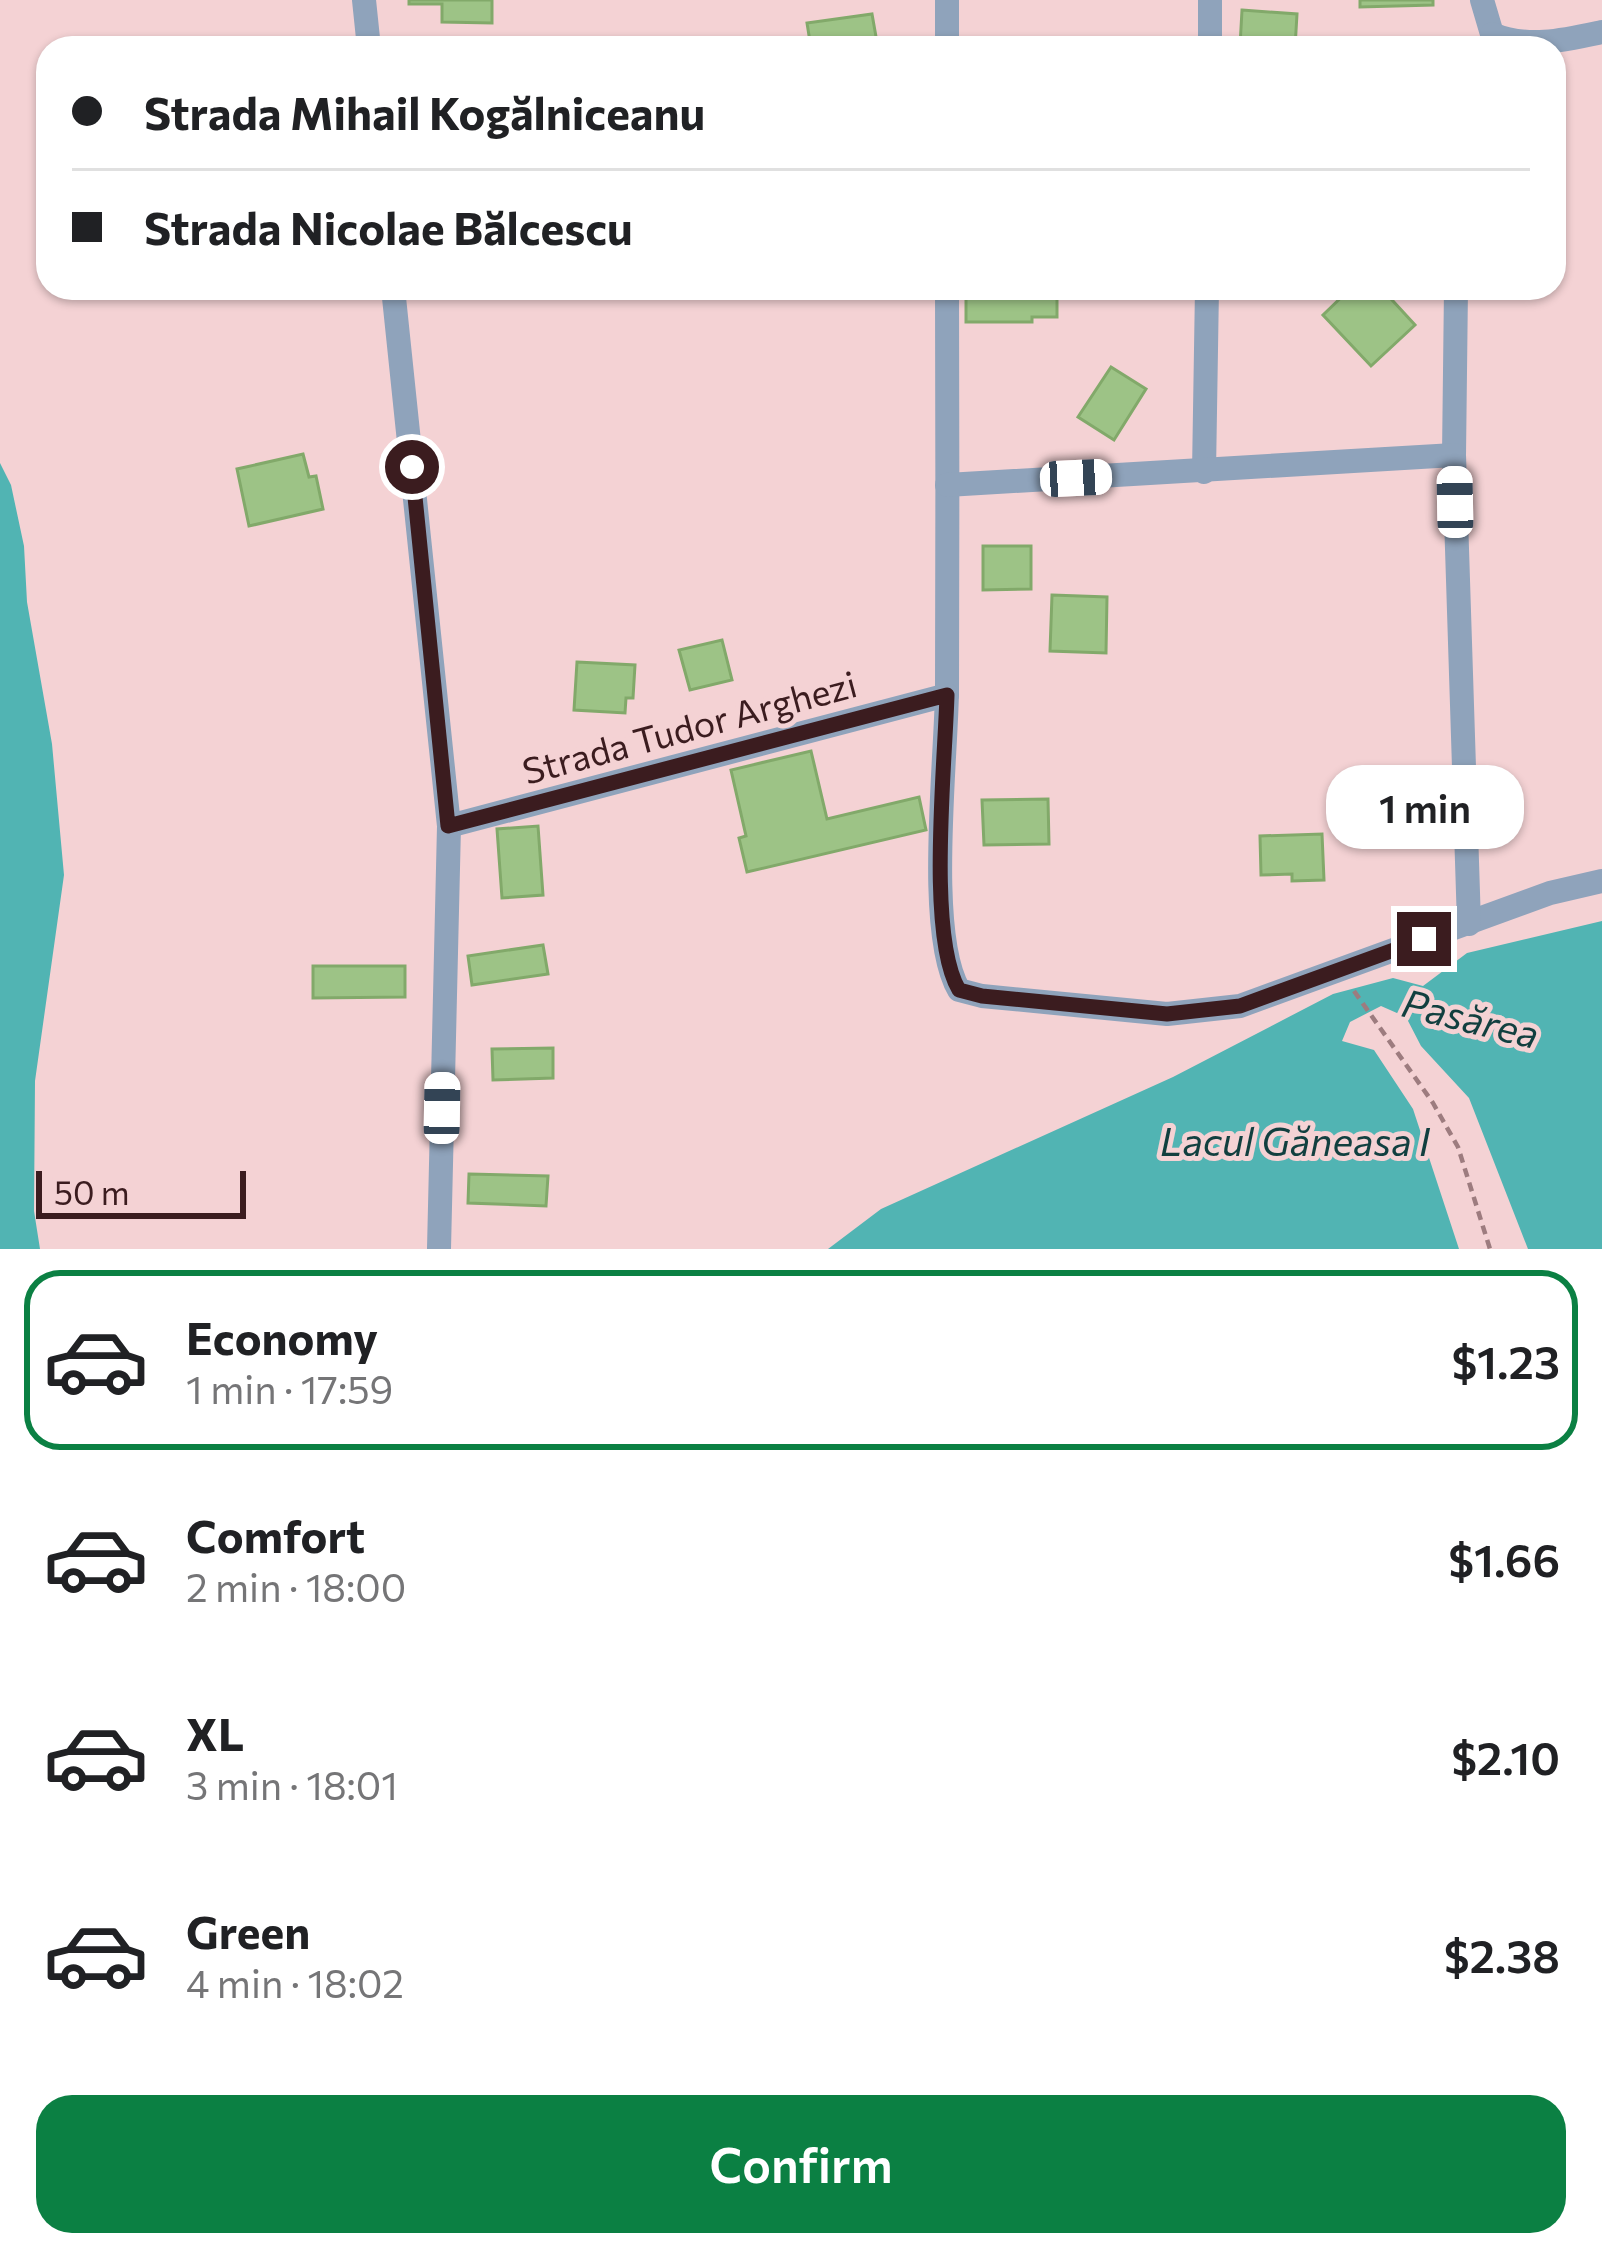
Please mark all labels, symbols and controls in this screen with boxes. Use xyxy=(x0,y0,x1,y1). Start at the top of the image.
text: Strada Mihail Kogălniceanu xyxy=(144,84,705,139)
text: Strada Nicolae Bălcescu xyxy=(144,199,633,254)
route start xyxy=(385,440,439,494)
car xyxy=(1039,458,1113,498)
car xyxy=(1436,466,1474,538)
street label: Strada Tudor Arghezi xyxy=(517,660,861,792)
callout: 1 min xyxy=(1325,765,1523,849)
text: 1 min xyxy=(1379,783,1471,831)
route end xyxy=(1397,912,1451,966)
water label: Pasărea xyxy=(1398,977,1544,1057)
car xyxy=(423,1072,461,1144)
water label: Lacul Găneasa I xyxy=(1160,1116,1431,1164)
scale bar xyxy=(36,1165,246,1218)
text: 50 m xyxy=(54,1171,130,1212)
icon: car xyxy=(42,1306,150,1414)
text: Economy xyxy=(186,1309,378,1364)
text: $1.23 xyxy=(1451,1333,1560,1388)
text: 1 min · 17:59 xyxy=(186,1364,393,1412)
icon: car xyxy=(42,1504,150,1612)
text: Comfort xyxy=(186,1507,365,1562)
text: $1.66 xyxy=(1448,1531,1560,1586)
text: 2 min · 18:00 xyxy=(186,1562,406,1610)
icon: car xyxy=(42,1702,150,1810)
text: XL xyxy=(186,1705,244,1760)
text: $2.10 xyxy=(1451,1729,1560,1784)
text: 3 min · 18:01 xyxy=(186,1760,398,1808)
icon: car xyxy=(42,1900,150,2008)
text: Green xyxy=(186,1903,310,1958)
text: $2.38 xyxy=(1444,1927,1560,1982)
text: 4 min · 18:02 xyxy=(186,1958,404,2006)
button: Confirm xyxy=(36,2095,1566,2233)

